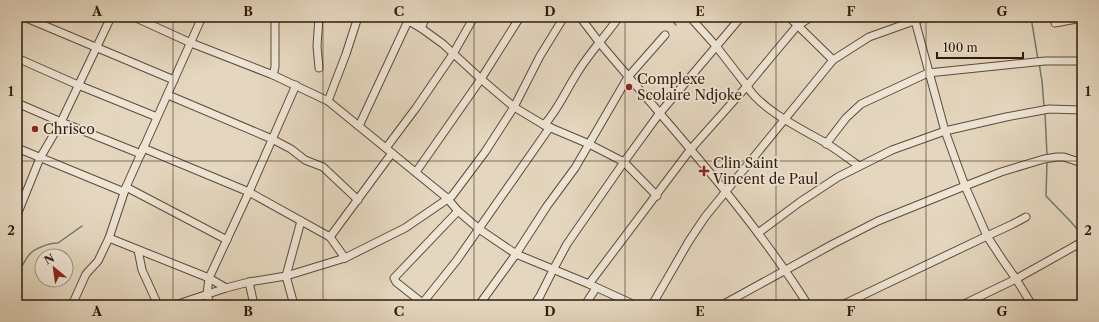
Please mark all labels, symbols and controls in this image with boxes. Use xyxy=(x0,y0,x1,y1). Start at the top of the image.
text: A xyxy=(91,3,103,19)
text: B xyxy=(243,3,253,19)
text: C xyxy=(394,3,404,19)
text: D xyxy=(544,3,556,19)
text: E xyxy=(695,3,705,19)
text: F xyxy=(847,3,856,19)
text: G xyxy=(996,3,1008,19)
scale bar xyxy=(937,34,1023,60)
text: 100 m xyxy=(943,40,978,55)
place label: Complexe Scolaire Ndjoke xyxy=(637,70,742,104)
marker: Complexe Scolaire Ndjoke xyxy=(624,82,634,92)
text: 1 xyxy=(8,83,14,99)
text: 1 xyxy=(1085,83,1091,99)
place label: Chrisco xyxy=(43,120,95,138)
marker: Chrisco xyxy=(30,124,40,134)
place label: Clin Saint Vincent de Paul xyxy=(712,154,818,188)
marker: Clin Saint Vincent de Paul xyxy=(698,165,710,177)
text: 2 xyxy=(7,222,15,238)
text: 2 xyxy=(1084,222,1092,238)
north arrow xyxy=(34,248,74,288)
text: N xyxy=(42,251,57,268)
text: A xyxy=(91,303,103,319)
text: B xyxy=(243,303,253,319)
text: C xyxy=(394,303,404,319)
text: D xyxy=(544,303,556,319)
text: E xyxy=(695,303,705,319)
text: F xyxy=(847,303,856,319)
text: G xyxy=(996,303,1008,319)

